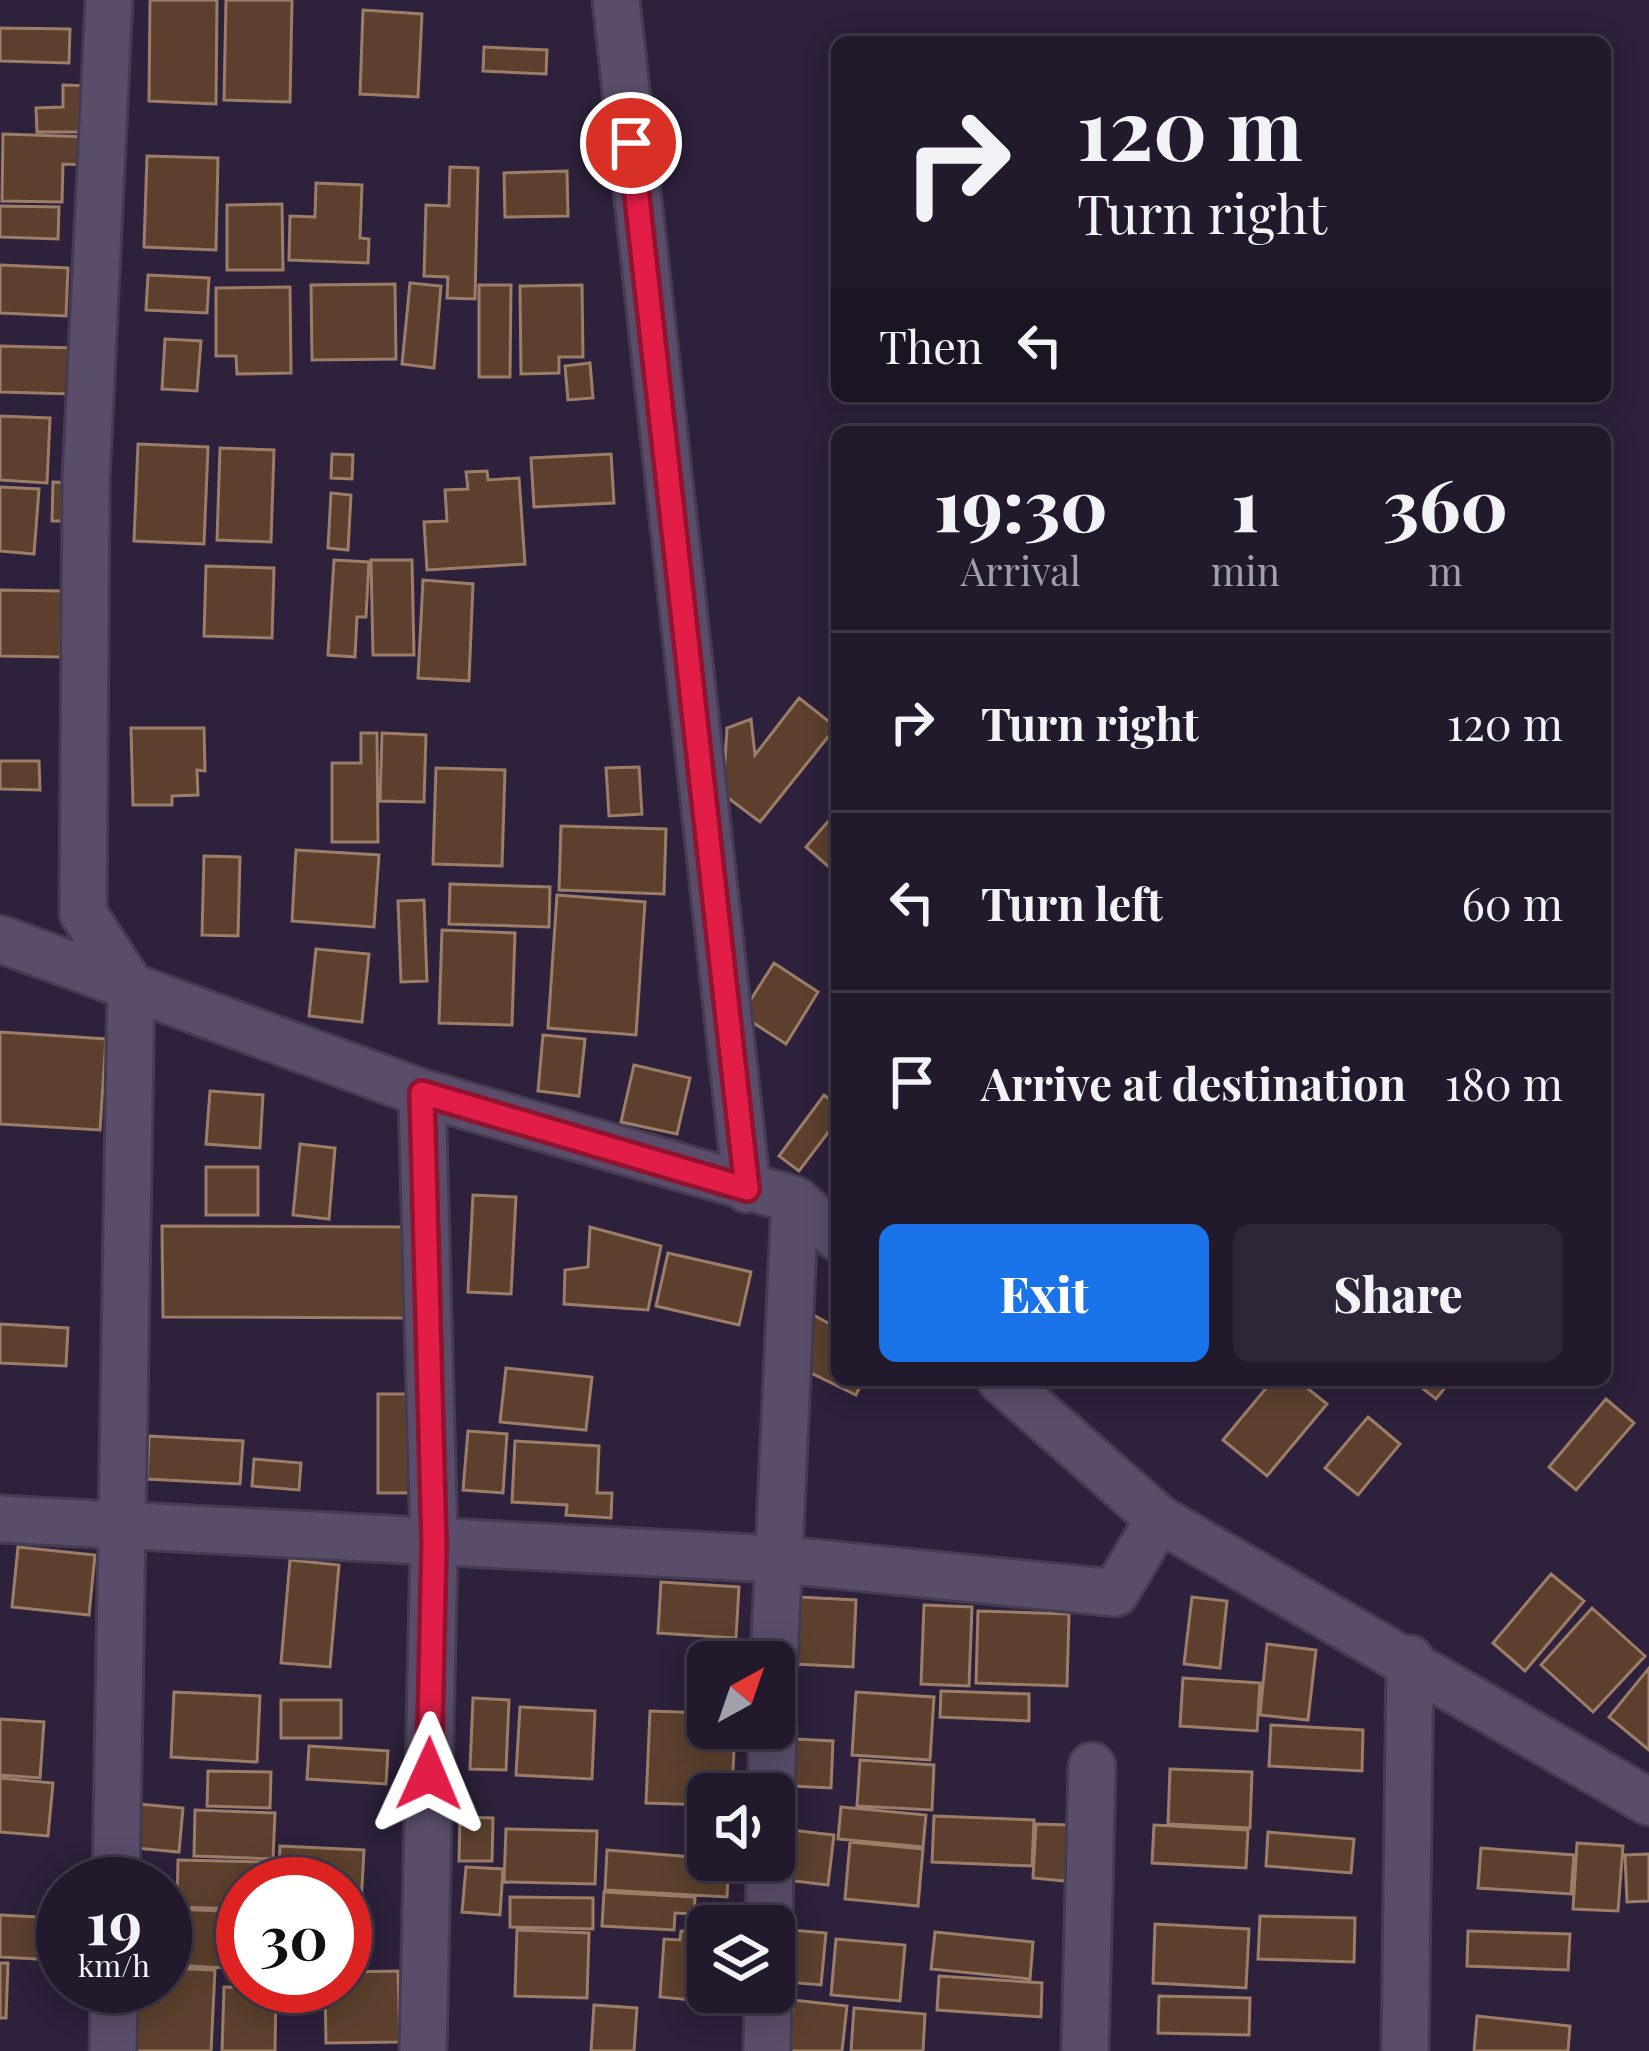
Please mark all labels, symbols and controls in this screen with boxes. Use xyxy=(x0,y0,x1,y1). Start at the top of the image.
text: 120 m xyxy=(1077,70,1303,182)
icon: right xyxy=(879,84,1035,240)
pin xyxy=(580,92,682,194)
icon: arrive xyxy=(598,110,664,176)
text: Turn right xyxy=(1077,177,1327,249)
icon: left xyxy=(1007,312,1073,378)
text: Then xyxy=(879,315,983,375)
text: 19:30 xyxy=(934,454,1108,550)
text: 1 xyxy=(1231,454,1259,550)
text: 360 xyxy=(1383,454,1508,550)
text: Arrival xyxy=(961,544,1081,596)
text: min xyxy=(1211,544,1280,596)
text: m xyxy=(1428,544,1463,596)
icon: right xyxy=(879,689,945,755)
text: Turn right xyxy=(981,692,1199,752)
text: 120 m xyxy=(1447,692,1563,752)
icon: left xyxy=(879,869,945,935)
text: Turn left xyxy=(981,872,1163,932)
text: 60 m xyxy=(1462,872,1563,932)
icon: arrive xyxy=(879,1049,945,1115)
text: Arrive at destination xyxy=(981,1052,1406,1112)
text: 180 m xyxy=(1445,1052,1563,1112)
button: Exit xyxy=(879,1224,1209,1362)
button: Share xyxy=(1233,1224,1563,1362)
north arrow xyxy=(687,1641,795,1749)
map controls xyxy=(687,1641,795,2013)
position arrow xyxy=(366,1711,492,1837)
button: sound xyxy=(687,1773,795,1881)
speed limit sign: 30 xyxy=(216,1857,372,2013)
text: 19 xyxy=(86,1880,142,1960)
button: layers xyxy=(687,1905,795,2013)
text: km/h xyxy=(78,1945,150,1985)

